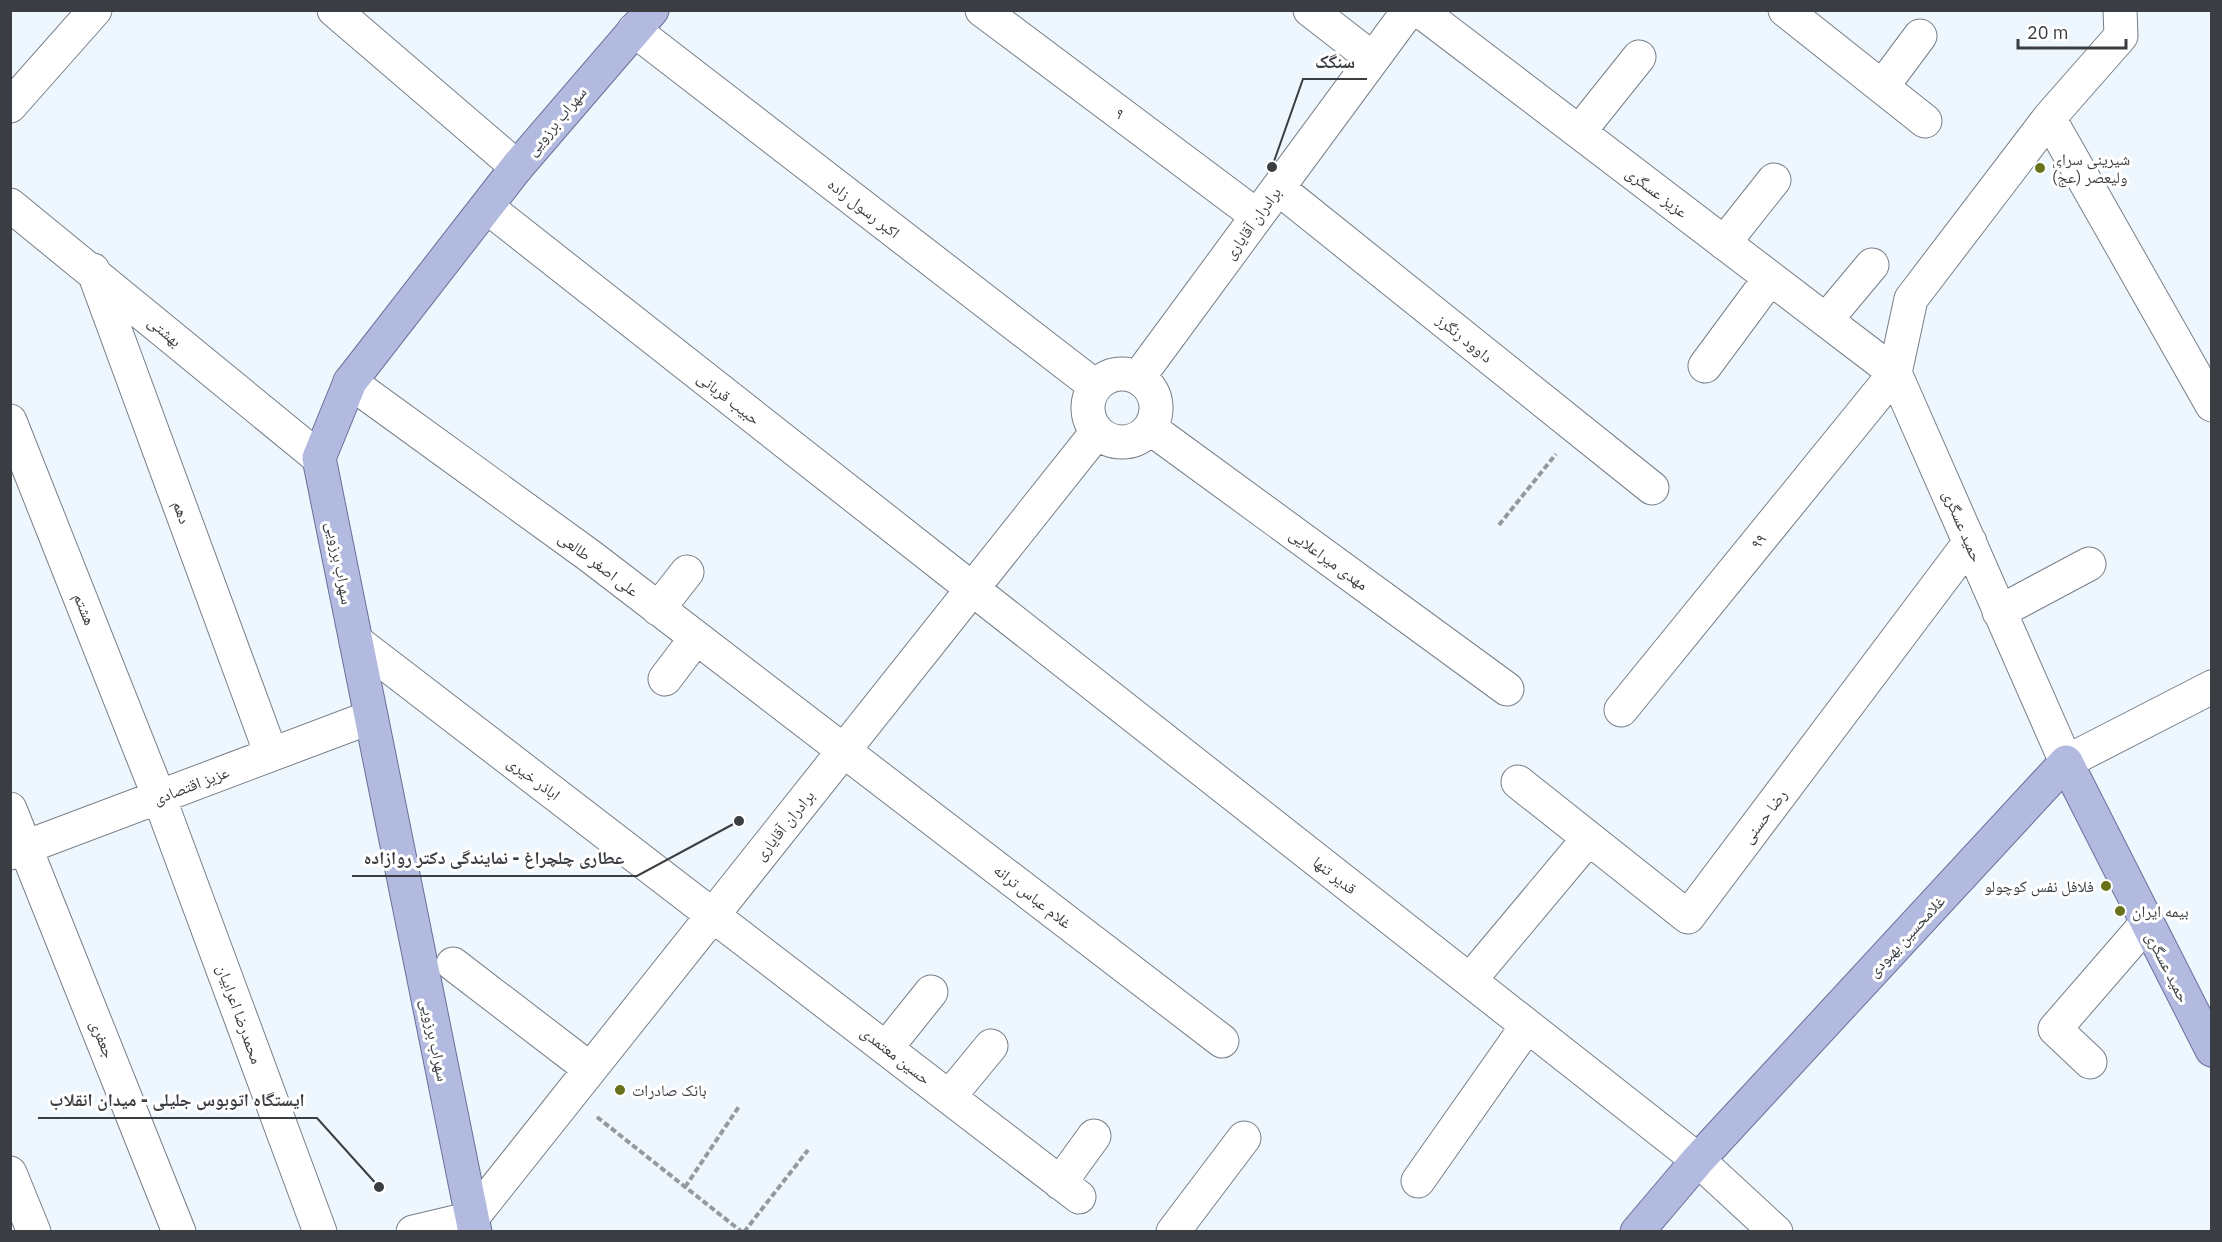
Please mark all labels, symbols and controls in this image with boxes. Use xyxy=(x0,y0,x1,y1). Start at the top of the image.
scale bar xyxy=(2018,12,2126,50)
text: 20 m xyxy=(2027,21,2069,44)
callout: سنگک xyxy=(1303,43,1367,79)
text: سنگک xyxy=(1315,50,1355,73)
street label: سهراب برزویی xyxy=(521,82,591,160)
street label: ۹ xyxy=(1111,103,1129,123)
place label: شیرینی سرای ولیعصر (عج) xyxy=(2052,149,2130,188)
marker: شیرینی سرای ولیعصر (عج) xyxy=(2033,161,2047,175)
street label: عزیز عسگری xyxy=(1621,162,1692,223)
street label: اکبر رسول زاده xyxy=(823,174,904,243)
street label: برادران آقایاری xyxy=(1219,183,1286,264)
street label: داوود رنگرز xyxy=(1432,309,1497,367)
street label: بهشتی xyxy=(143,311,186,352)
street label: حبیب قربانی xyxy=(693,367,765,430)
street label: حمید عسگری xyxy=(1938,487,1987,565)
street label: دهم xyxy=(168,498,195,527)
street label: سهراب برزویی xyxy=(321,520,358,606)
street label: مهدی میراعلایی xyxy=(1285,524,1372,595)
street label: علی اصغر طالعی xyxy=(554,527,643,602)
street label: ۹۹ xyxy=(1746,529,1770,553)
street label: هشتم xyxy=(69,590,100,628)
street label: اباذر خیری xyxy=(503,752,564,805)
street label: عزیز اقتصادی xyxy=(150,761,232,810)
street label: رضا حسنی xyxy=(1737,785,1792,848)
street label: برادران آقایاری xyxy=(750,786,819,865)
callout: عطاری چلچراغ - نمایندگی دکتر روازاده xyxy=(352,840,637,876)
text: عطاری چلچراغ - نمایندگی دکتر روازاده xyxy=(364,846,624,869)
street label: قدیر تنها xyxy=(1309,852,1361,898)
street label: غلام عباس ترانه xyxy=(989,859,1076,933)
place label: فلافل نفس کوچولو xyxy=(1984,876,2094,897)
marker: فلافل نفس کوچولو xyxy=(2099,879,2113,893)
street label: غلامحسین بهبودی xyxy=(1863,891,1950,982)
place label: بیمه ایران xyxy=(2132,901,2189,922)
marker: بیمه ایران xyxy=(2113,904,2127,918)
street label: حمید عسگری xyxy=(2141,928,2194,1006)
street label: محمدرضا اعرابیان xyxy=(212,961,267,1067)
street label: سهراب برزویی xyxy=(416,997,454,1083)
street label: جعفری xyxy=(85,1017,120,1061)
street label: حسین معتمدی xyxy=(856,1021,935,1089)
place label: بانک صادرات xyxy=(632,1080,707,1100)
callout: ایستگاه اتوبوس جلیلی - میدان انقلاب xyxy=(38,1082,317,1118)
marker: بانک صادرات xyxy=(613,1083,627,1097)
text: ایستگاه اتوبوس جلیلی - میدان انقلاب xyxy=(49,1088,305,1111)

